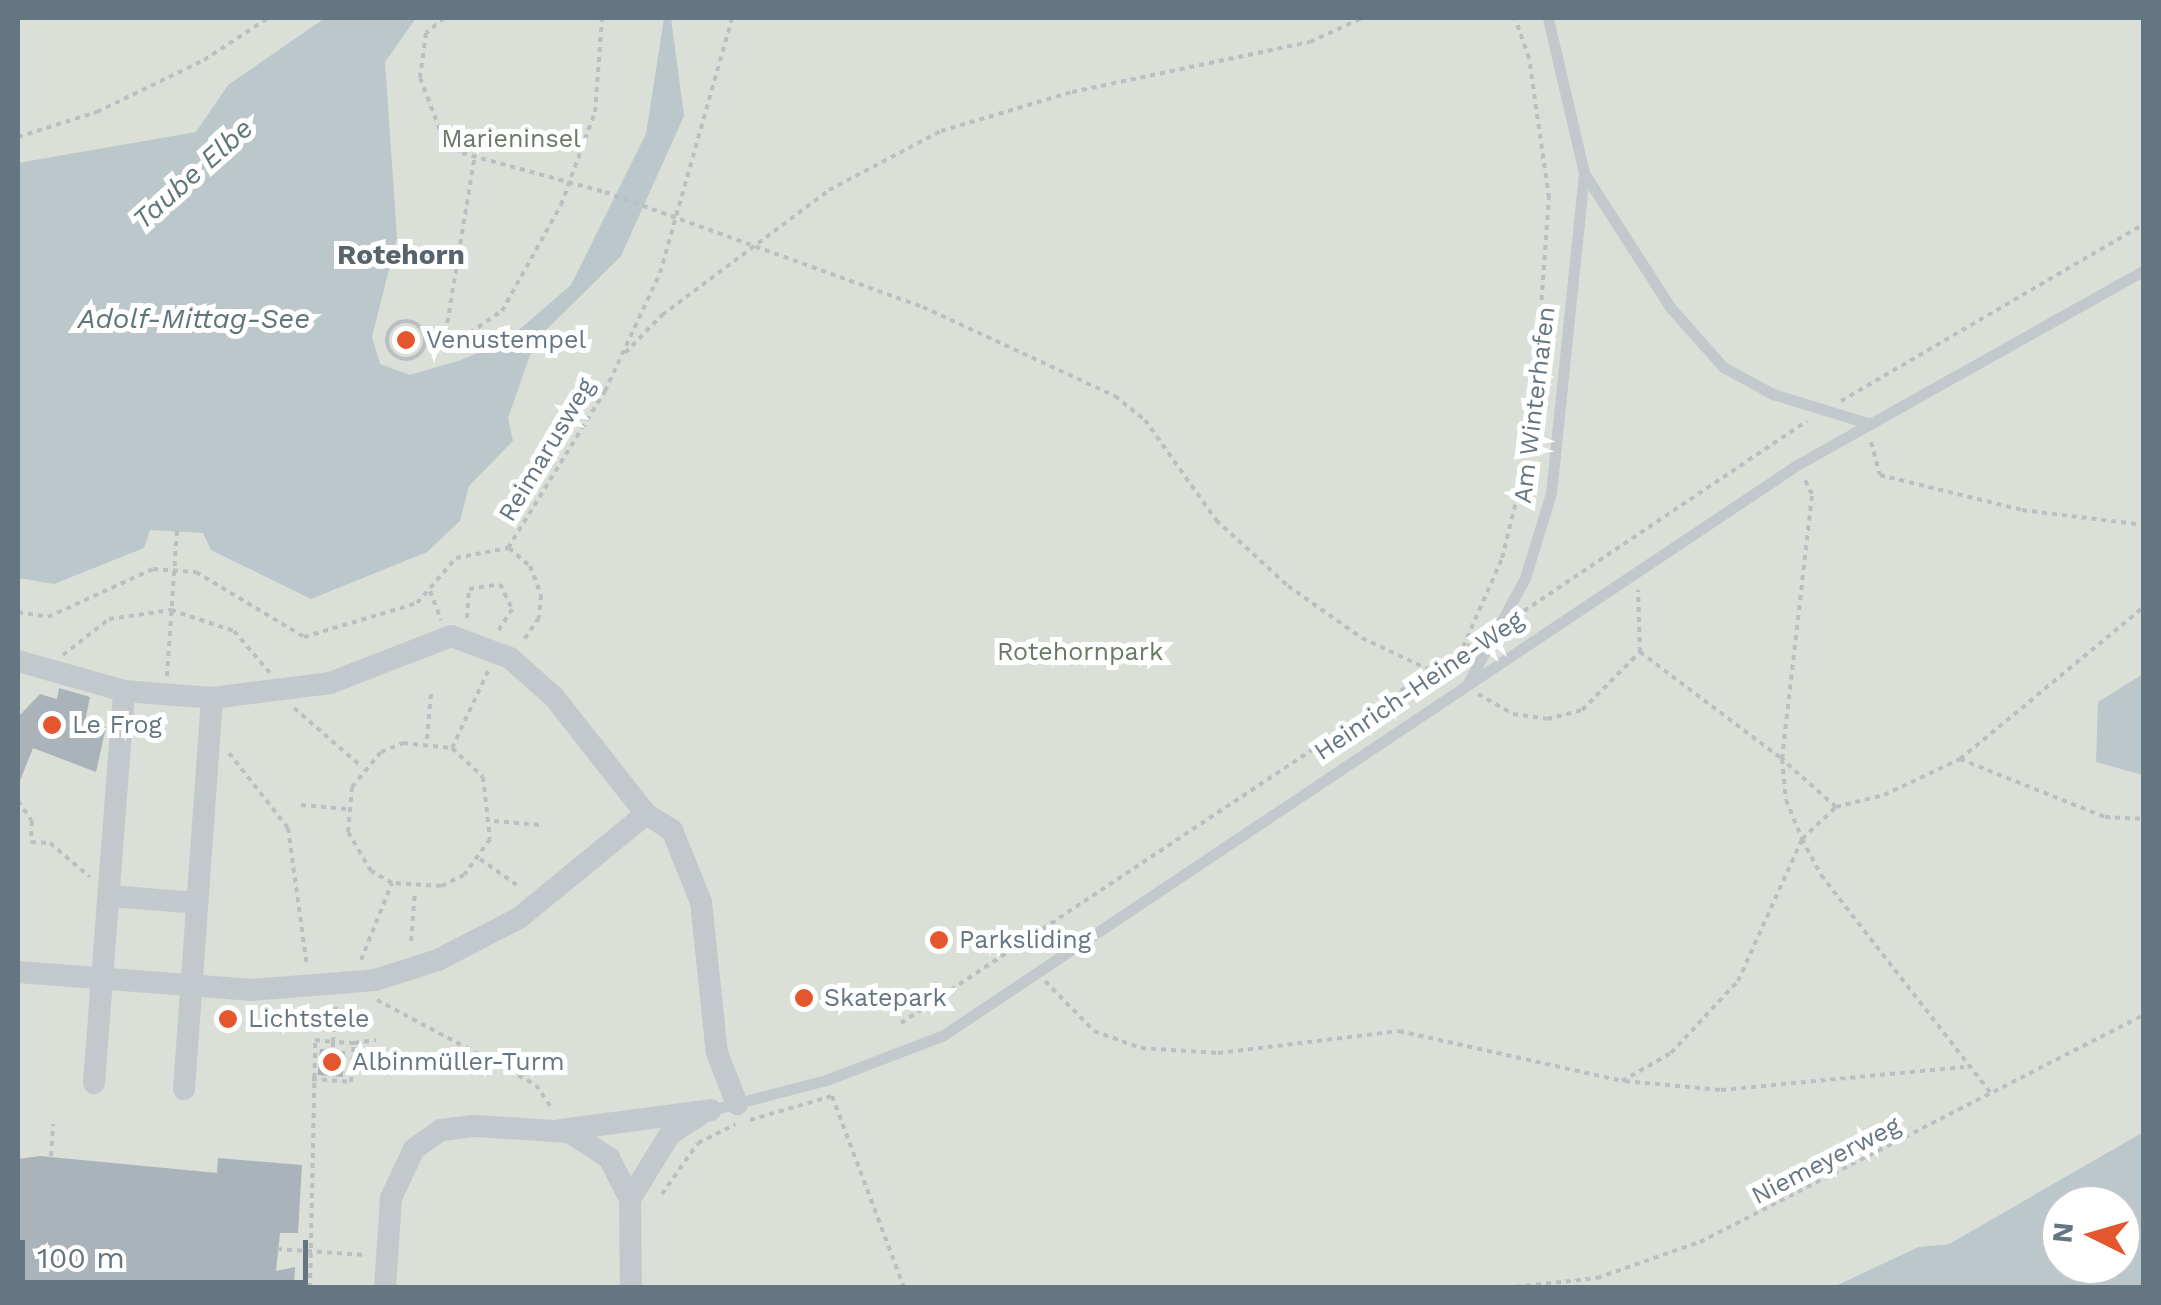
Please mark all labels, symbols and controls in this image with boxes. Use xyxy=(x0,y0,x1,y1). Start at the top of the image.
water label: Taube Elbe xyxy=(126,111,260,237)
park label: Marieninsel xyxy=(441,124,581,154)
district label: Rotehorn xyxy=(337,238,465,272)
water label: Adolf-Mittag-See xyxy=(78,302,310,336)
street label: Am Winterhafen xyxy=(1508,305,1562,505)
place label: Venustempel xyxy=(426,325,586,355)
marker: Venustempel xyxy=(395,329,417,351)
street label: Reimarusweg xyxy=(493,373,601,527)
street label: Heinrich-Heine-Weg xyxy=(1309,605,1529,767)
park label: Rotehornpark xyxy=(997,637,1163,667)
place label: Le Frog xyxy=(72,710,162,740)
marker: Le Frog xyxy=(41,714,63,736)
place label: Parksliding xyxy=(959,925,1091,955)
marker: Parksliding xyxy=(928,929,950,951)
place label: Skatepark xyxy=(824,983,947,1013)
marker: Skatepark xyxy=(793,987,815,1009)
place label: Lichtstele xyxy=(248,1004,370,1034)
marker: Lichtstele xyxy=(217,1008,239,1030)
place label: Albinmüller-Turm xyxy=(352,1047,565,1077)
marker: Albinmüller-Turm xyxy=(321,1051,343,1073)
street label: Niemeyerweg xyxy=(1747,1111,1905,1211)
north arrow xyxy=(2041,1185,2141,1285)
scale bar xyxy=(25,1220,312,1282)
text: N xyxy=(2045,1221,2080,1244)
text: 100 m xyxy=(37,1240,125,1275)

